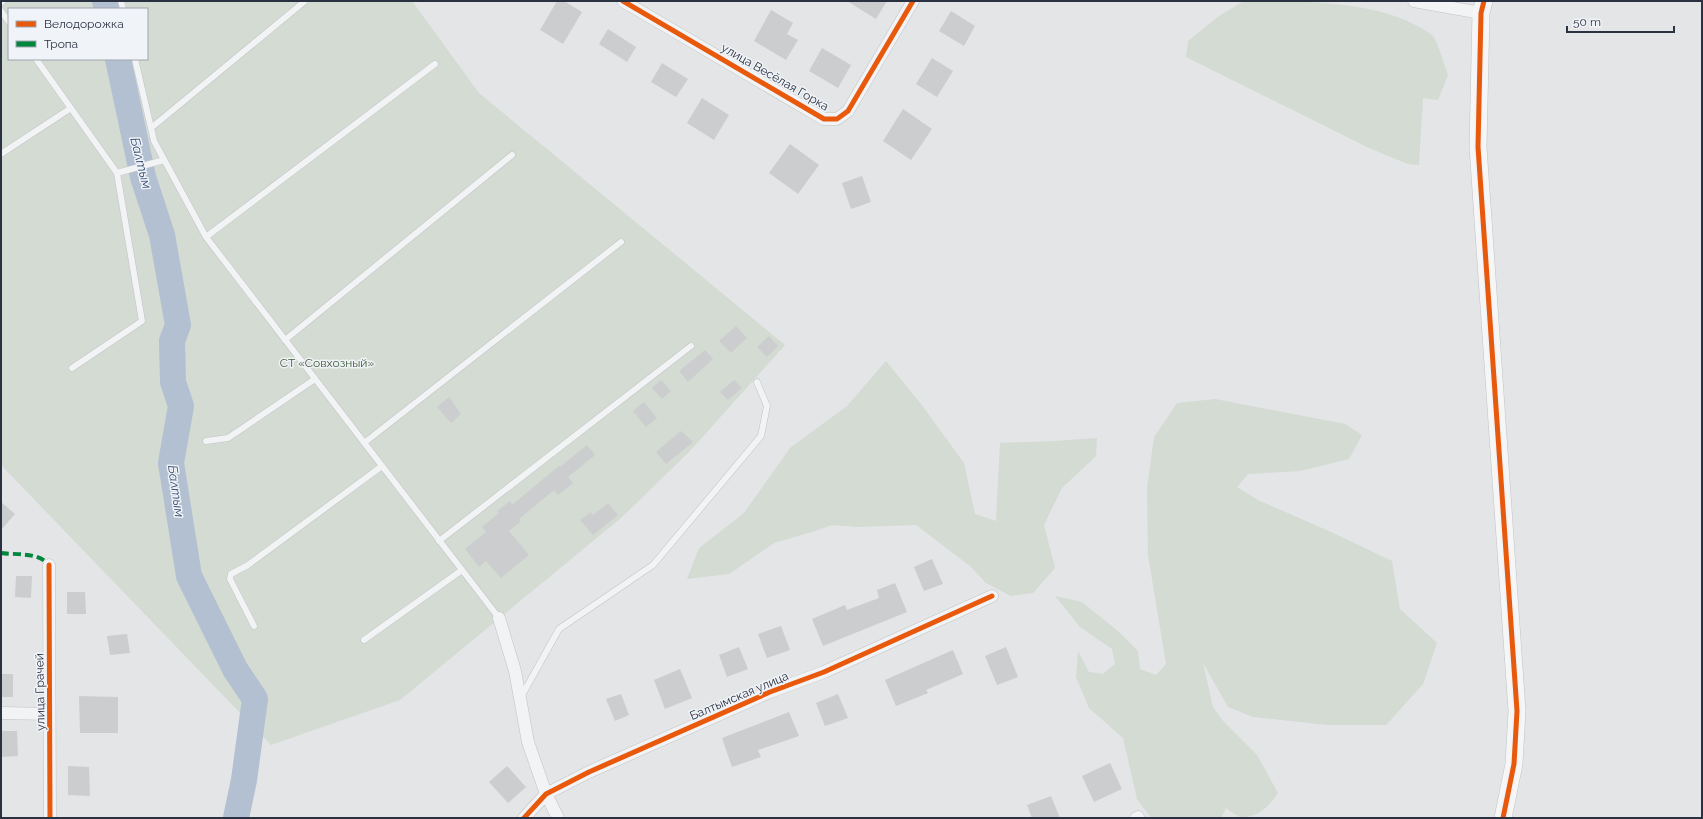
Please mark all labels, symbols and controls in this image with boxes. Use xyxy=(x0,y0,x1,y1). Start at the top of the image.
legend xyxy=(8,8,148,60)
scale bar xyxy=(1567,8,1674,34)
text: 50 m xyxy=(1573,15,1601,29)
text: Велодорожка xyxy=(44,17,124,31)
text: Тропа xyxy=(44,37,78,51)
street label: улица Весёлая Горка xyxy=(719,40,831,114)
water label: Балтым xyxy=(127,136,155,190)
park label: СТ «Совхозный» xyxy=(280,356,374,370)
water label: Балтым xyxy=(165,464,187,518)
street label: улица Грачей xyxy=(32,653,48,731)
street label: Балтымская улица xyxy=(688,669,790,723)

